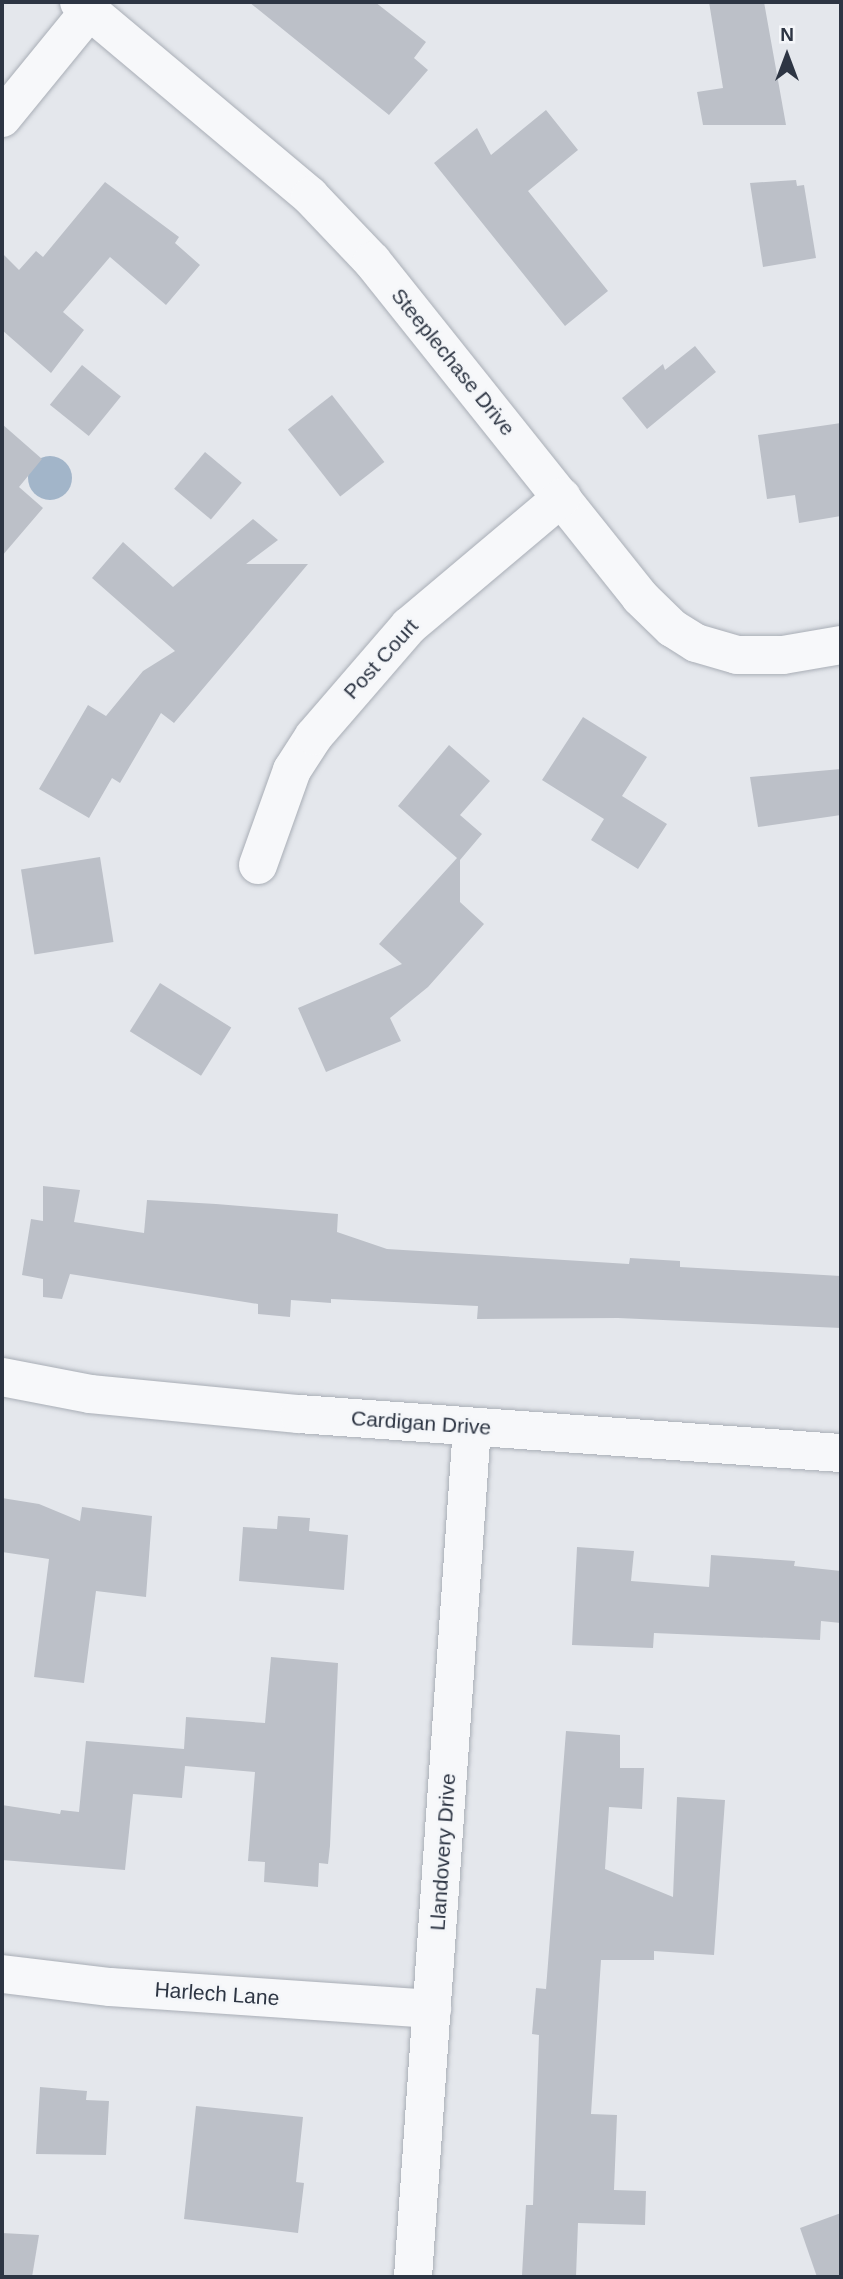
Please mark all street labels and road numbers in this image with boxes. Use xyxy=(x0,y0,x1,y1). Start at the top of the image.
street label: Steeplechase Drive xyxy=(386,283,520,441)
street label: Post Court xyxy=(338,614,424,704)
street label: Cardigan Drive xyxy=(350,1406,492,1440)
street label: Llandovery Drive xyxy=(425,1773,461,1931)
street label: Harlech Lane xyxy=(154,1977,280,2011)

